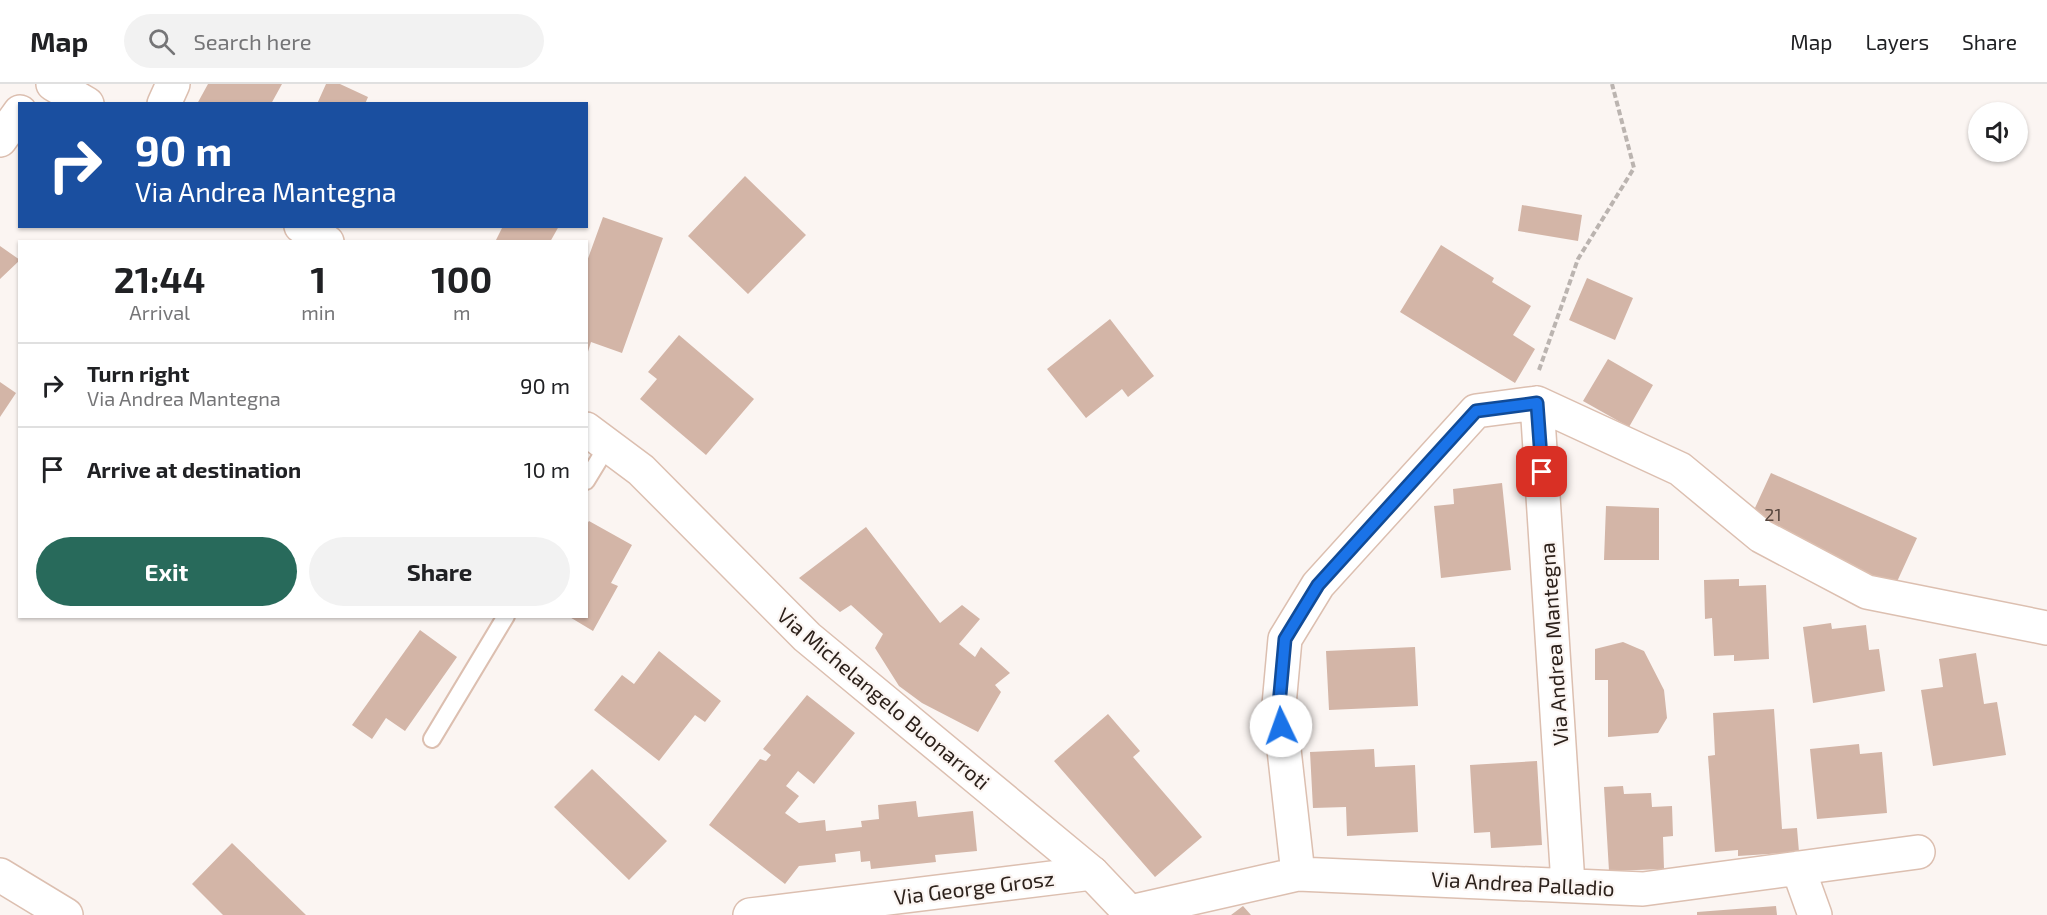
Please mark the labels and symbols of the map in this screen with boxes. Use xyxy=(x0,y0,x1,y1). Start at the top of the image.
pin xyxy=(1516,446,1567,497)
house number: 21 xyxy=(1764,503,1782,525)
street label: Via Andrea Mantegna xyxy=(1533,542,1573,746)
street label: Via Michelangelo Buonarroti xyxy=(773,602,995,794)
position arrow xyxy=(1249,694,1313,758)
street label: Via George Grosz xyxy=(892,865,1056,909)
street label: Via Andrea Palladio xyxy=(1431,866,1615,900)

